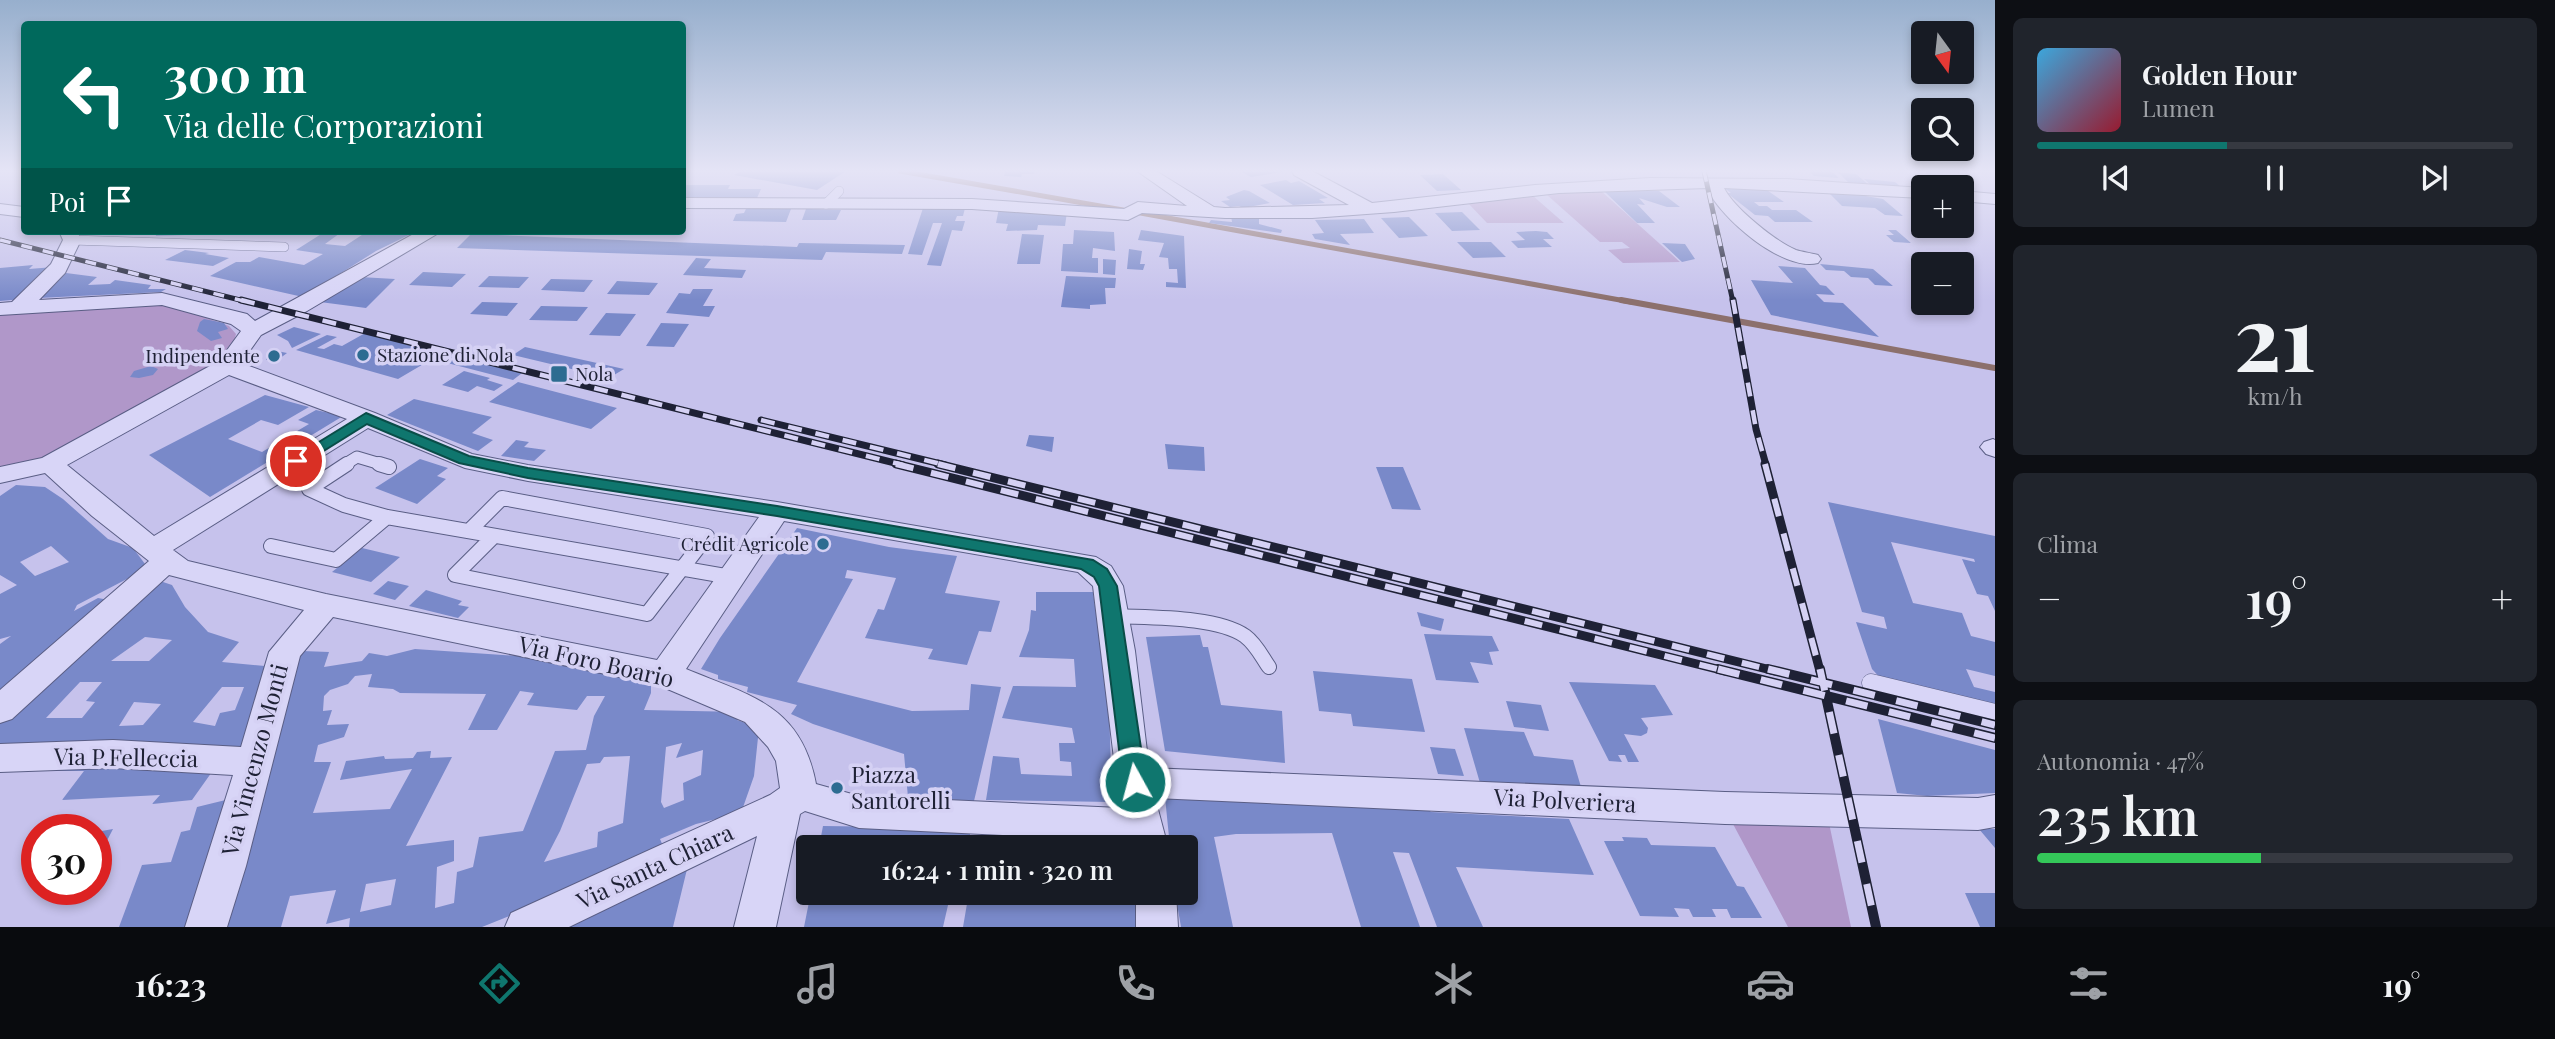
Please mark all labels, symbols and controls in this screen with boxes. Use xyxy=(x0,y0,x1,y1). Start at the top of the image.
north arrow xyxy=(1911,21,1974,84)
map controls xyxy=(1911,21,1974,315)
text: 300 m xyxy=(164,40,307,105)
icon: left xyxy=(49,49,140,140)
text: Golden Hour xyxy=(2142,57,2297,92)
text: Lumen xyxy=(2142,92,2215,123)
button: search xyxy=(1911,98,1974,161)
text: Via delle Corporazioni xyxy=(164,103,484,146)
icon: previous xyxy=(2097,159,2135,197)
icon: pause xyxy=(2256,159,2294,197)
icon: next xyxy=(2415,159,2453,197)
button: + xyxy=(1911,175,1974,238)
icon: arrive xyxy=(100,182,138,220)
text: Poi xyxy=(49,184,86,219)
button: − xyxy=(1911,252,1974,315)
text: 21 xyxy=(2234,274,2316,395)
place label: Stazione di Nola xyxy=(377,341,514,367)
place label: Indipendente xyxy=(145,342,260,368)
marker: Stazione di Nola xyxy=(355,347,371,363)
marker: Indipendente xyxy=(266,348,282,364)
place label: Nola xyxy=(575,360,614,386)
marker: Nola xyxy=(549,364,569,384)
text: km/h xyxy=(2247,380,2303,411)
pin xyxy=(266,431,326,491)
icon: arrive xyxy=(277,442,315,480)
text: Clima xyxy=(2037,528,2098,559)
place label: Crédit Agricole xyxy=(681,530,809,556)
marker: Crédit Agricole xyxy=(815,536,831,552)
text: 19° xyxy=(2245,563,2307,632)
text: − xyxy=(2037,572,2062,623)
text: + xyxy=(2491,572,2513,623)
street label: Via Foro Boario xyxy=(515,627,677,693)
street label: Via Vincenzo Monti xyxy=(213,660,294,860)
street label: Via P.Felleccia xyxy=(53,740,199,773)
position arrow xyxy=(1098,745,1172,819)
text: Autonomia · 47% xyxy=(2037,745,2204,776)
place label: Piazza Santorelli xyxy=(851,758,951,815)
marker: Piazza Santorelli xyxy=(829,780,845,796)
street label: Via Polveriera xyxy=(1492,780,1638,819)
text: 235 km xyxy=(2037,780,2199,849)
speed limit sign: 30 xyxy=(21,814,112,905)
street label: Via Santa Chiara xyxy=(570,816,738,916)
text: 16:24 · 1 min · 320 m xyxy=(881,852,1113,887)
icon: directions xyxy=(475,959,524,1008)
icon: music xyxy=(793,959,842,1008)
icon: phone xyxy=(1111,959,1160,1008)
icon: climate xyxy=(1429,959,1478,1008)
icon: car xyxy=(1746,959,1795,1008)
icon: filters xyxy=(2064,959,2113,1008)
text: 16:23 xyxy=(134,962,206,1005)
text: 19° xyxy=(2382,962,2421,1005)

